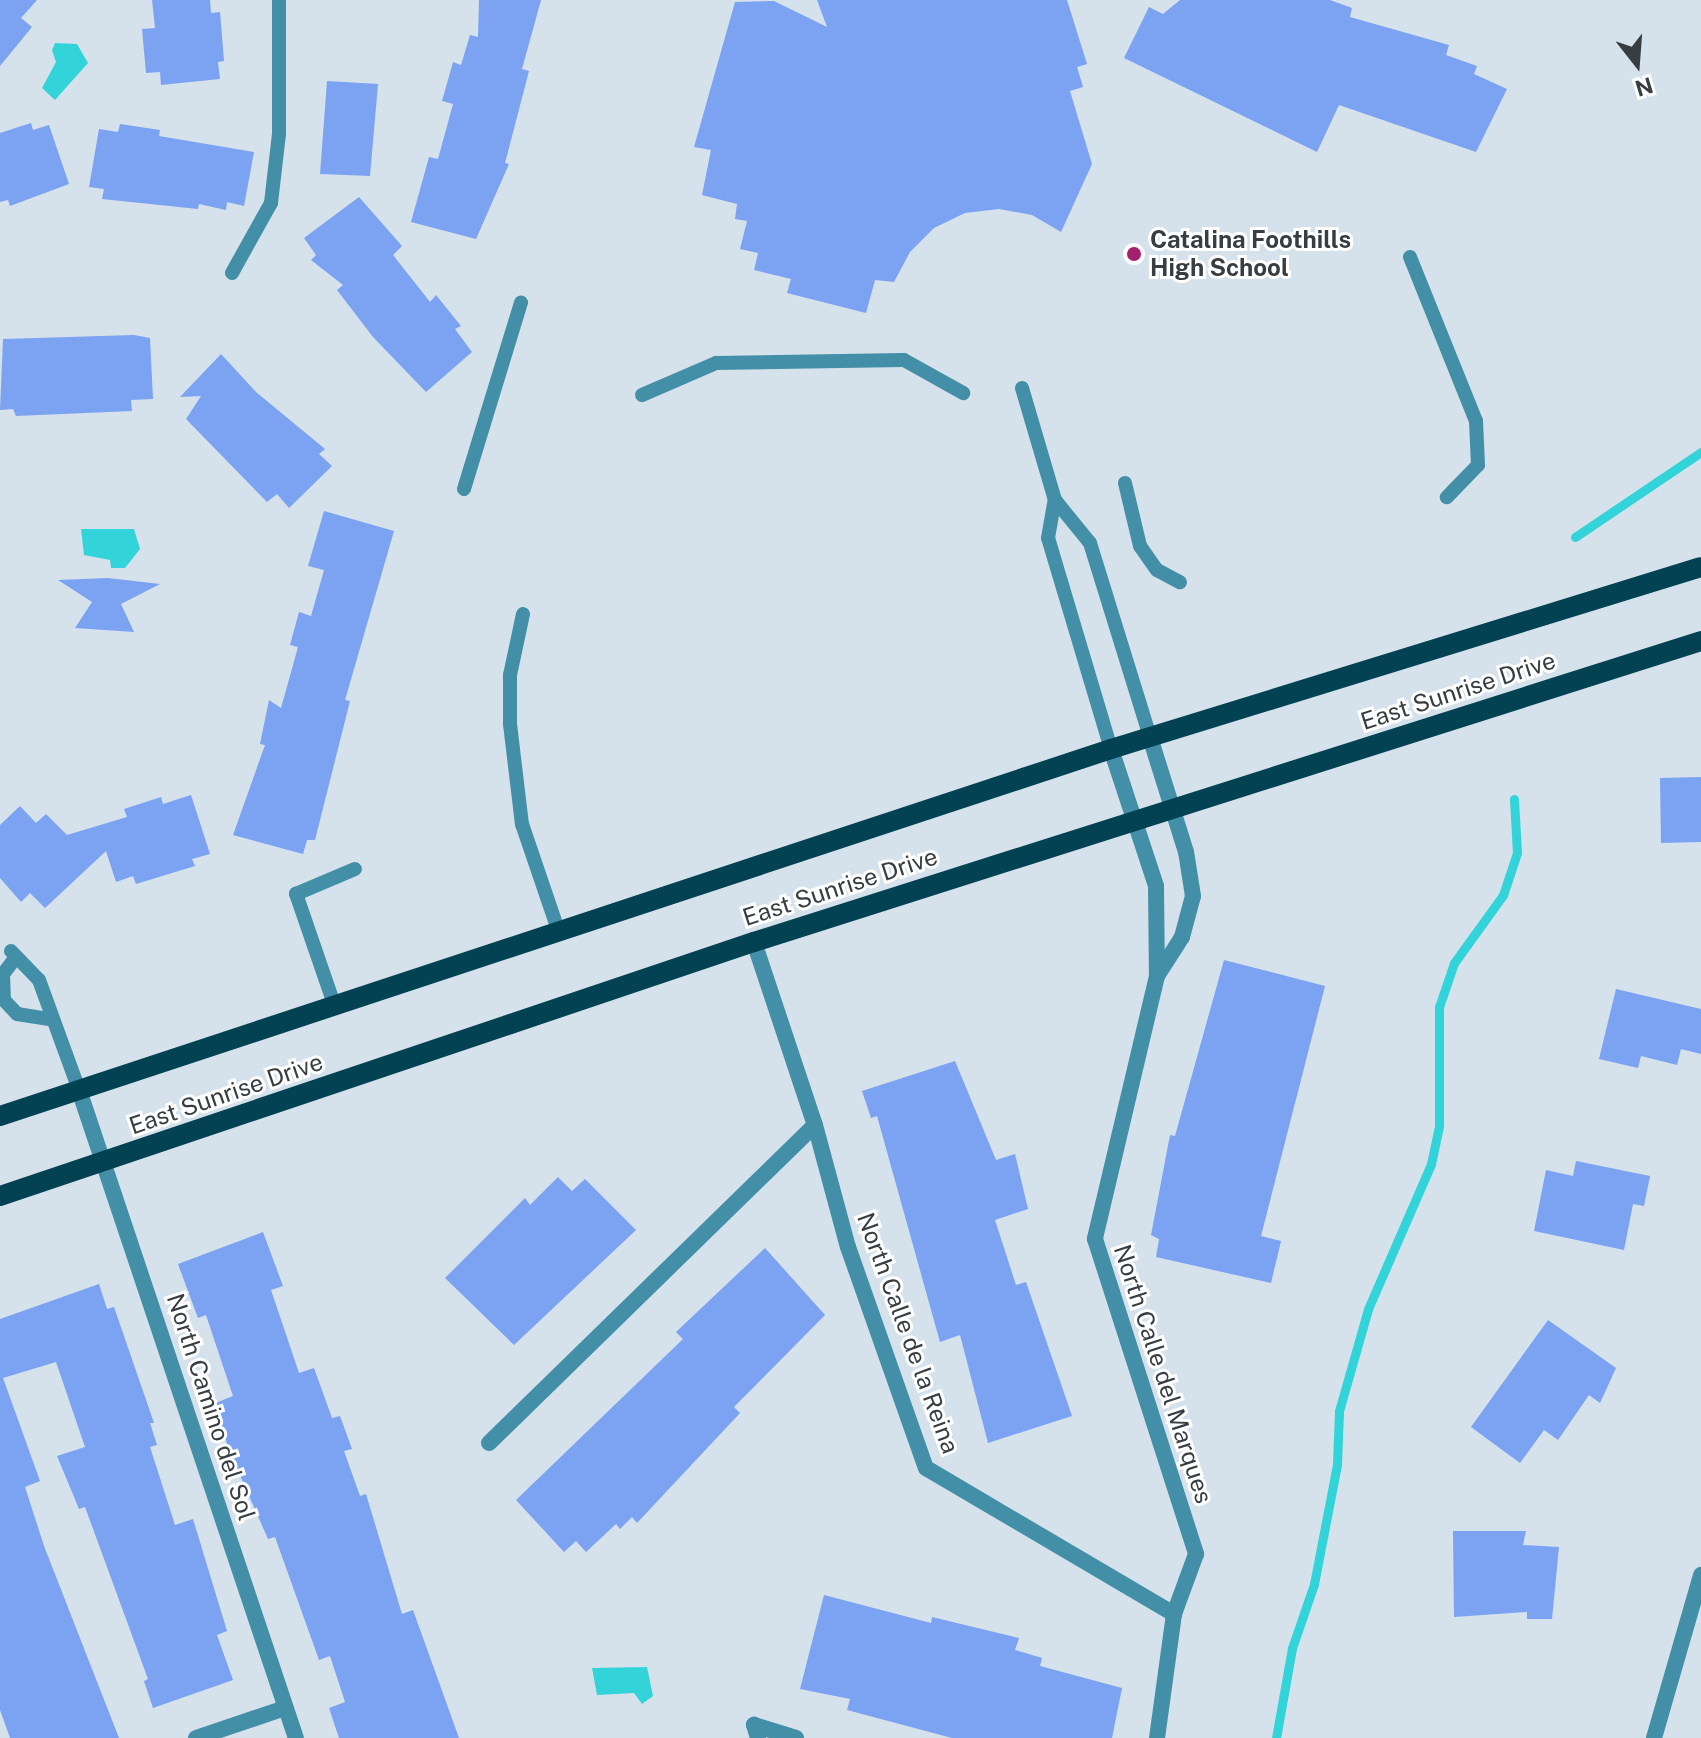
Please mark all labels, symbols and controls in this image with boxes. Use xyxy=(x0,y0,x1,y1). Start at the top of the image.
north arrow xyxy=(1597,24,1677,104)
text: N xyxy=(1632,72,1656,102)
place label: Catalina Foothills High School xyxy=(1150,226,1351,282)
marker: Catalina Foothills High School xyxy=(1125,245,1143,263)
street label: East Sunrise Drive xyxy=(1357,646,1559,736)
street label: East Sunrise Drive xyxy=(739,842,941,932)
street label: East Sunrise Drive xyxy=(125,1047,327,1141)
street label: North Calle de la Reina xyxy=(851,1208,965,1458)
street label: North Calle del Marques xyxy=(1107,1241,1219,1507)
street label: North Camino del Sol xyxy=(161,1290,261,1524)

